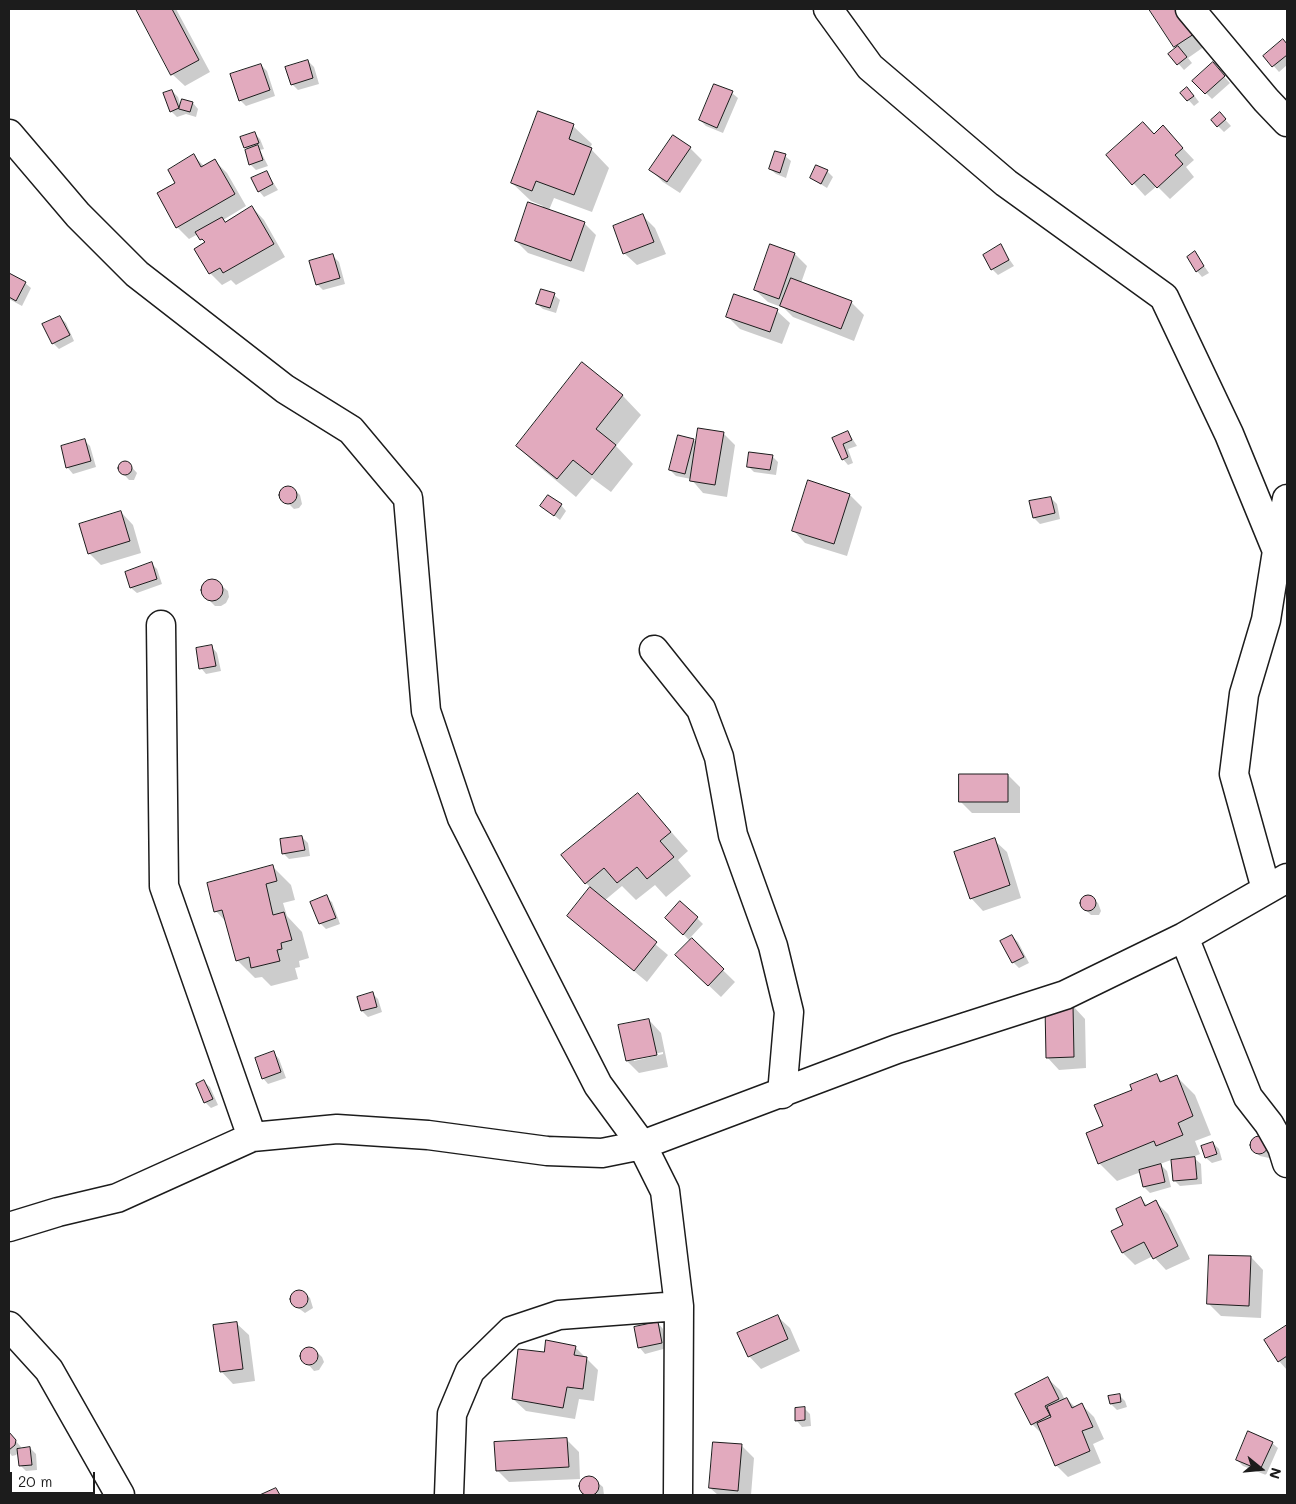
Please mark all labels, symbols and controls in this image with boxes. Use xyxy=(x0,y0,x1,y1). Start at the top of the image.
north arrow xyxy=(1236,1444,1286,1494)
scale bar xyxy=(12,1462,98,1494)
text: N xyxy=(1265,1466,1286,1481)
text: 20 m xyxy=(18,1471,52,1491)

